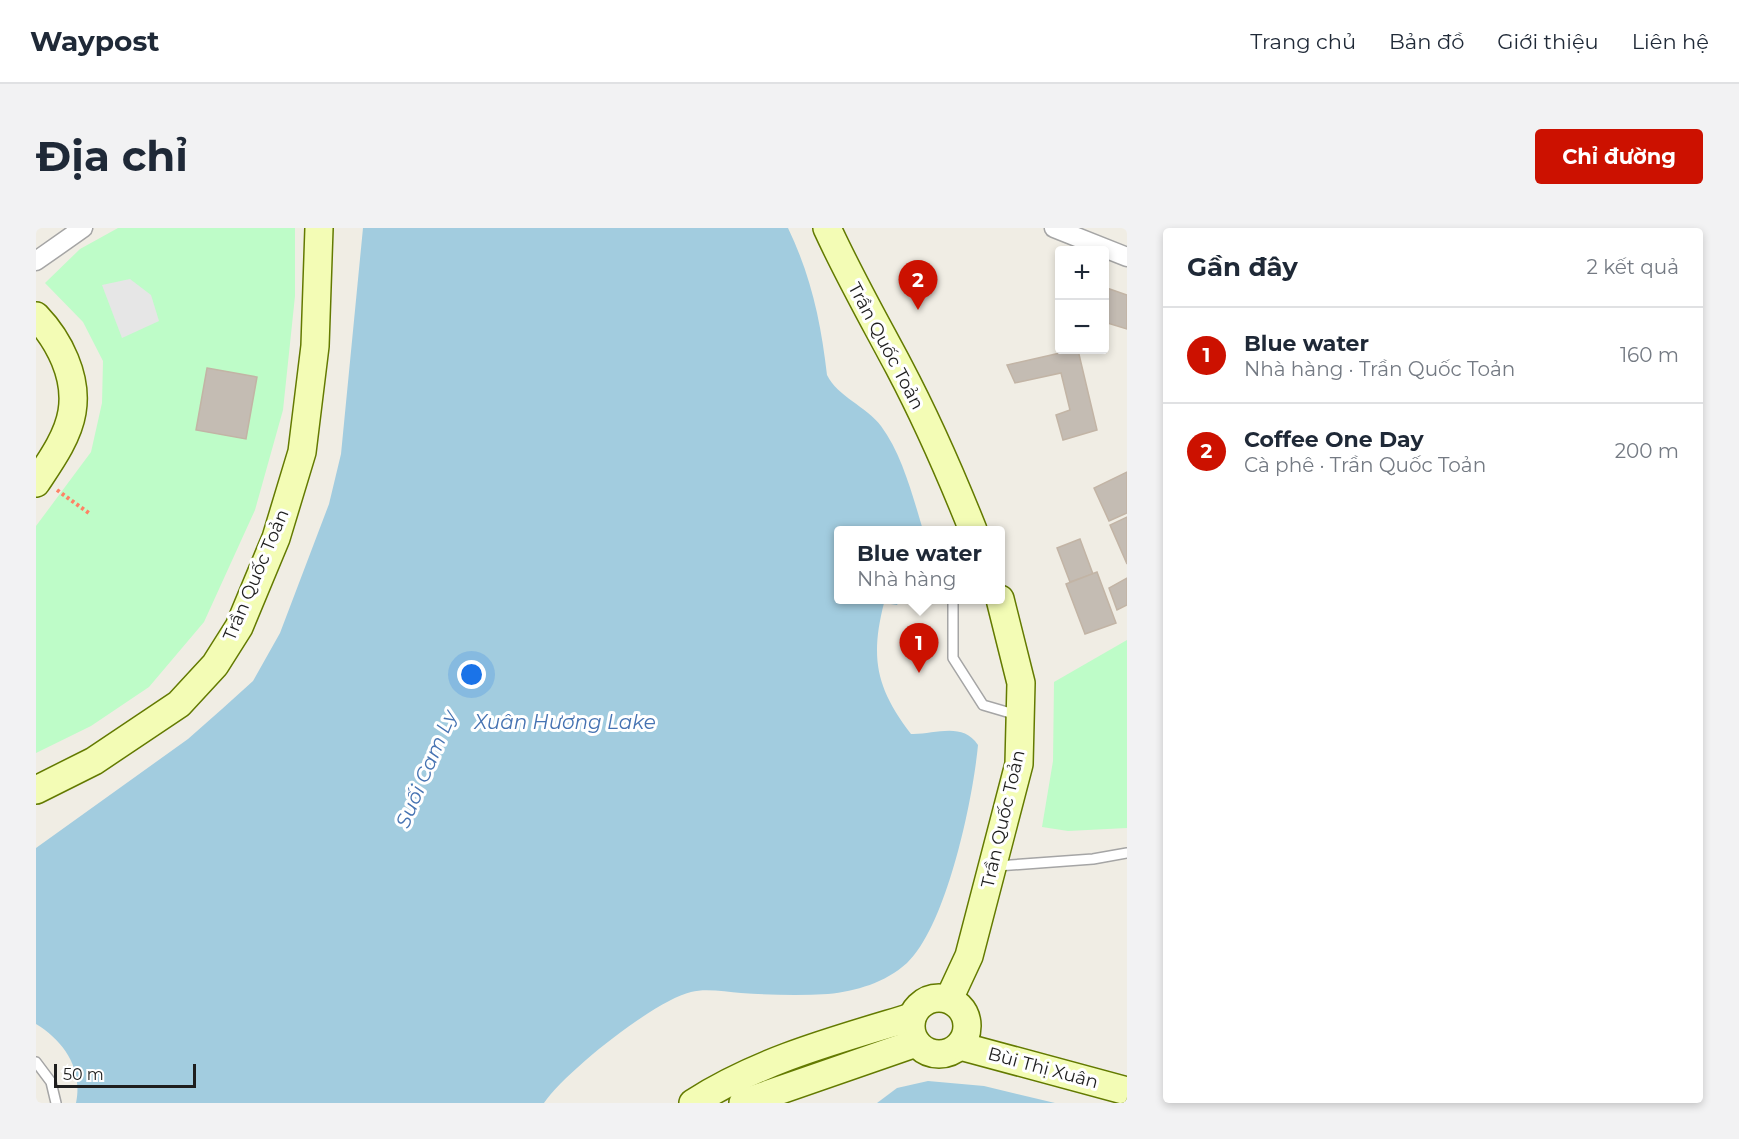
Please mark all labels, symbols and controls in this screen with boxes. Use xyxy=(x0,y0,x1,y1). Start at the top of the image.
text: Waypost xyxy=(30,24,160,58)
text: Trang chủ xyxy=(1250,29,1356,54)
text: Bản đồ xyxy=(1389,29,1464,54)
text: Giới thiệu xyxy=(1497,29,1599,54)
text: Liên hệ xyxy=(1632,29,1709,54)
button: Chỉ đường xyxy=(1535,129,1703,184)
text: Địa chỉ xyxy=(36,130,188,182)
map controls xyxy=(1055,246,1109,354)
button: + xyxy=(1055,246,1109,300)
text: Gần đây xyxy=(1187,251,1298,283)
text: 2 kết quả xyxy=(1587,255,1679,279)
pin: 2 xyxy=(898,260,938,310)
street label: Trần Quốc Toản xyxy=(843,279,929,413)
button: − xyxy=(1055,300,1109,354)
text: Blue water xyxy=(1244,330,1369,357)
text: 1 xyxy=(1203,343,1210,367)
text: 160 m xyxy=(1620,343,1679,367)
text: Nhà hàng · Trần Quốc Toản xyxy=(1244,357,1515,381)
text: Coffee One Day xyxy=(1244,426,1424,453)
text: 2 xyxy=(1201,439,1212,463)
text: 200 m xyxy=(1615,439,1679,463)
text: Cà phê · Trần Quốc Toản xyxy=(1244,453,1486,477)
street label: Trần Quốc Toản xyxy=(218,506,294,644)
popup xyxy=(834,526,1005,604)
text: Blue water xyxy=(857,540,982,567)
text: Nhà hàng xyxy=(857,567,956,591)
pin: 1 xyxy=(900,624,938,673)
your location xyxy=(457,660,486,689)
water label: Suối Cam Ly xyxy=(390,705,462,831)
water label: Xuân Hương Lake xyxy=(473,710,656,734)
street label: Trần Quốc Toản xyxy=(976,748,1030,890)
street label: Bùi Thị Xuân xyxy=(985,1043,1101,1093)
scale bar xyxy=(54,1061,196,1088)
text: 50 m xyxy=(63,1065,104,1084)

